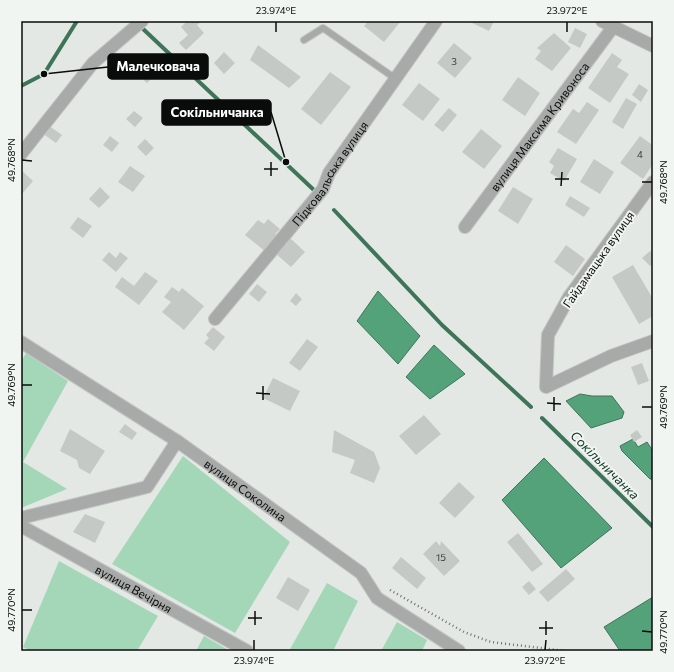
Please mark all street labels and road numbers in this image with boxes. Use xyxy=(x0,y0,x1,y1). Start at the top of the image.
street label: вулиця Максима Кривоноса xyxy=(487,59,592,194)
street label: Підковальська вулиця xyxy=(289,118,371,228)
street label: Гайдамацька вулиця xyxy=(560,208,636,310)
street label: вулиця Соколина xyxy=(202,456,289,524)
street label: вулиця Вечірня xyxy=(93,562,175,615)

